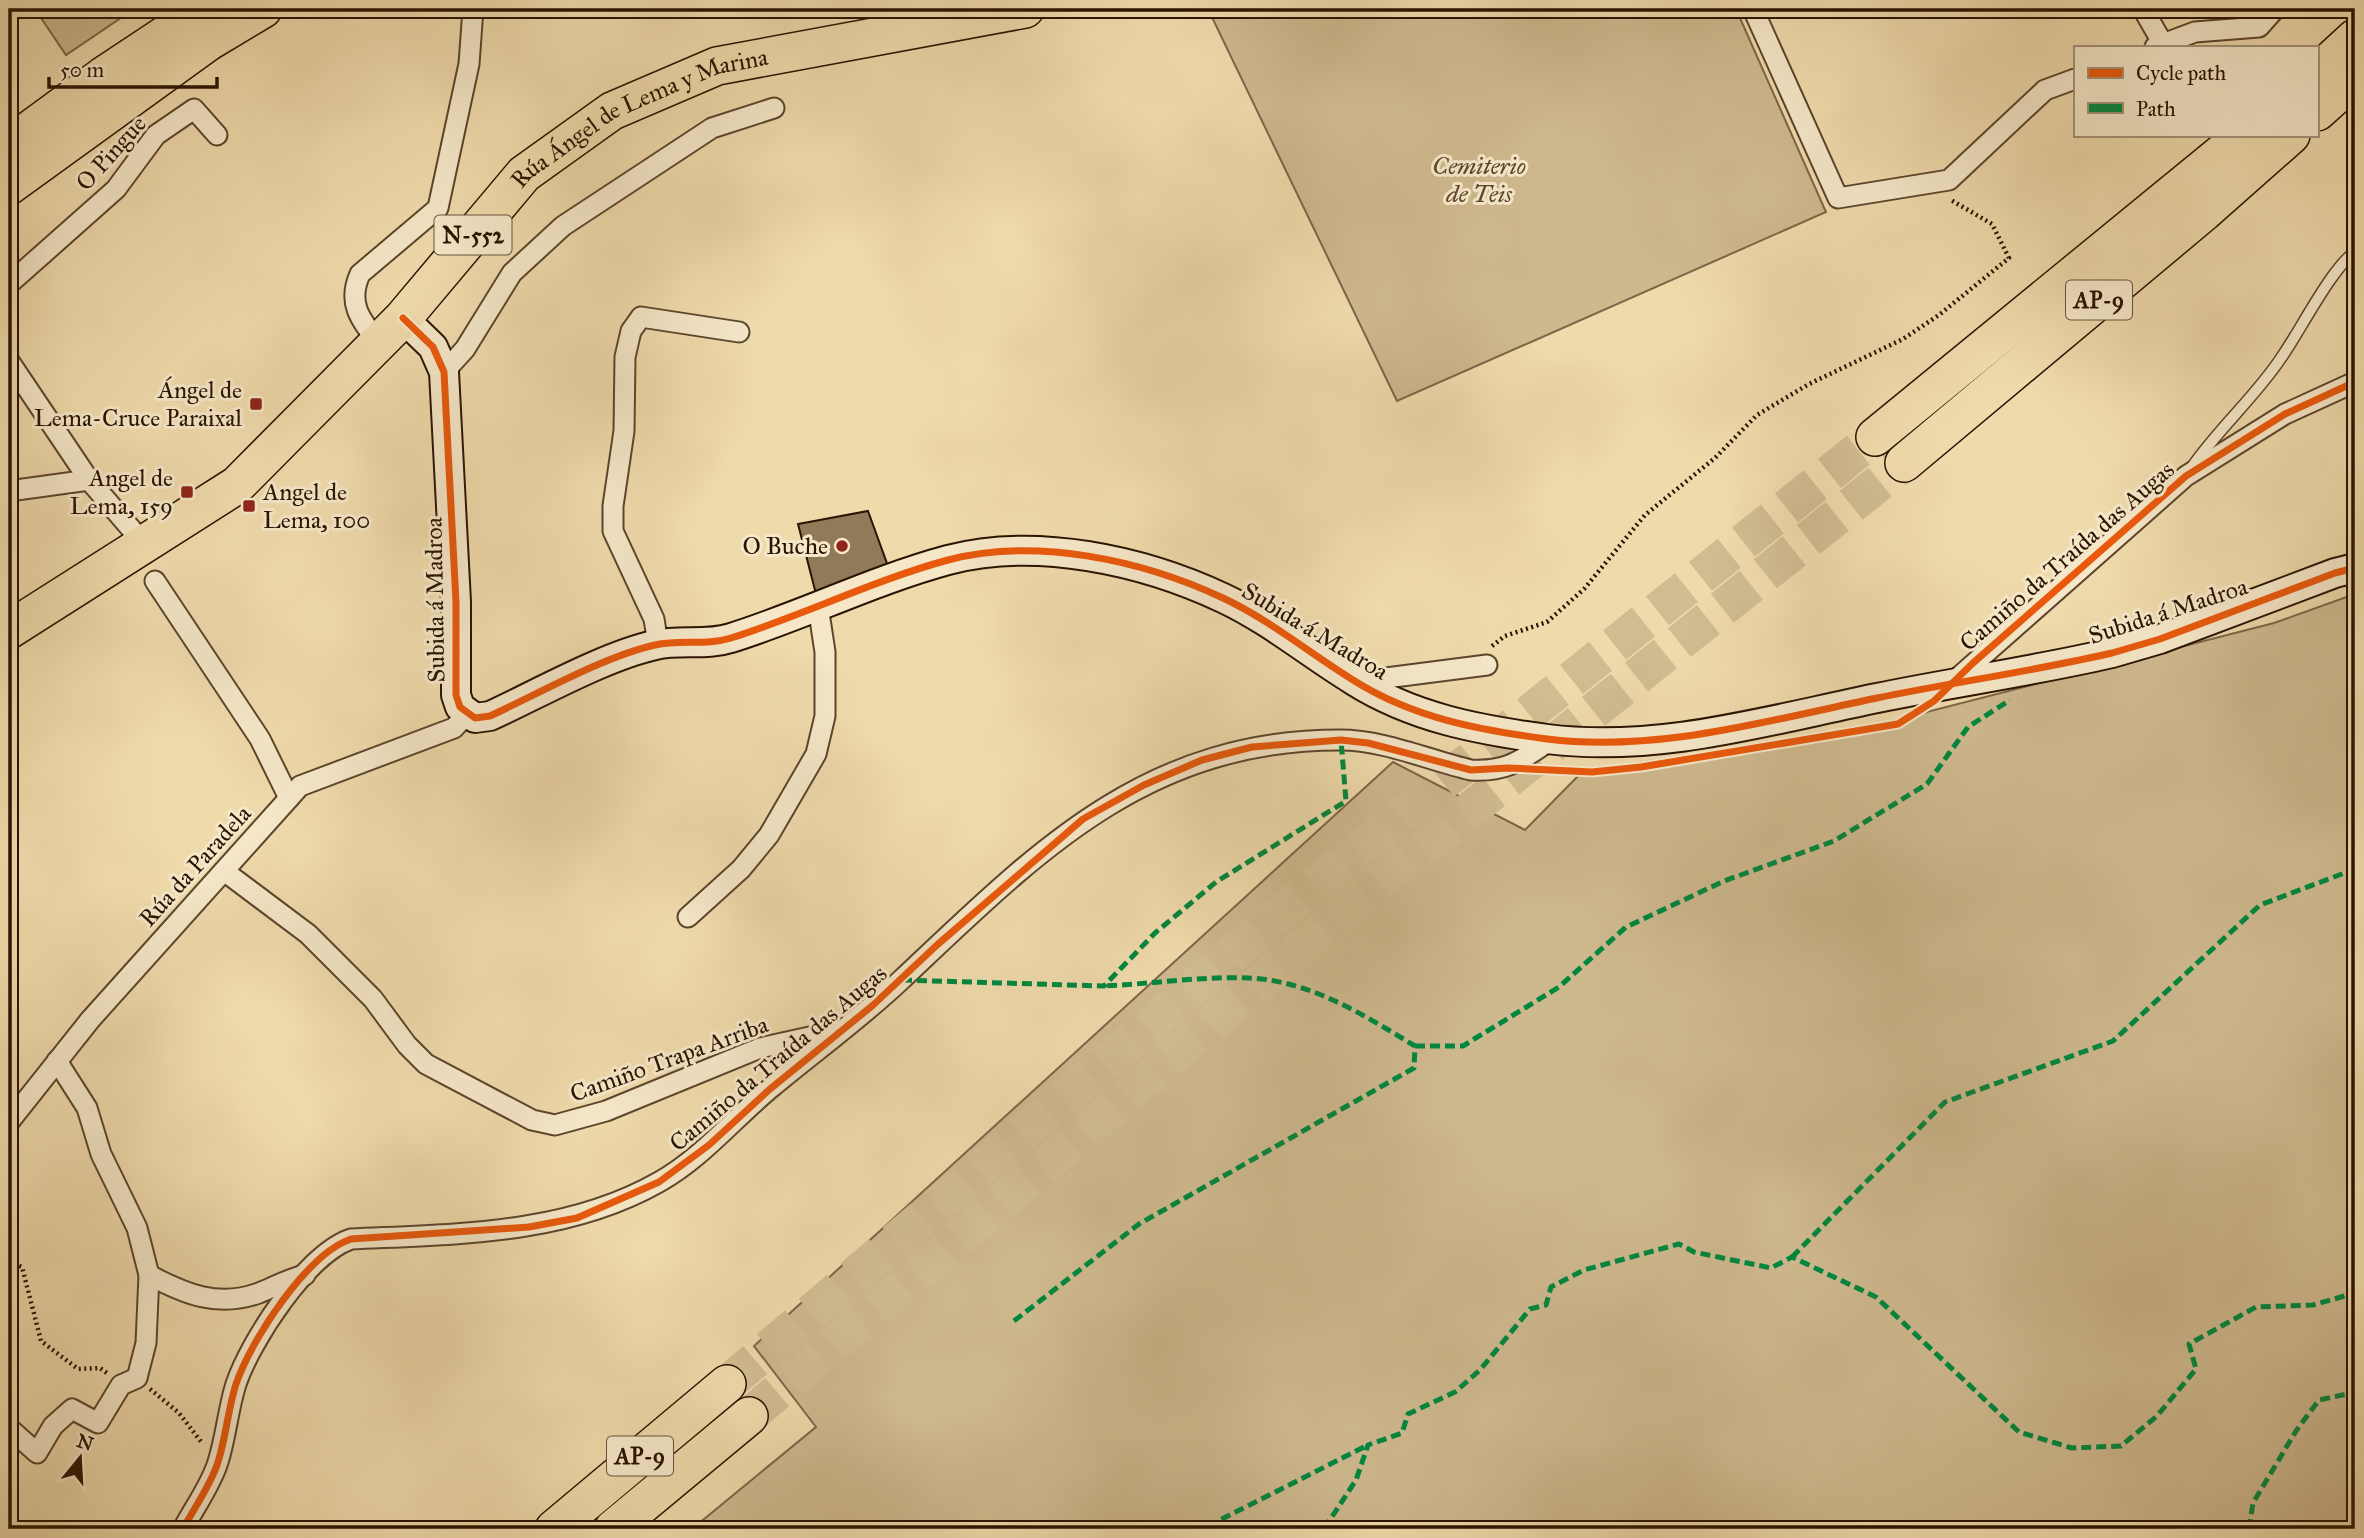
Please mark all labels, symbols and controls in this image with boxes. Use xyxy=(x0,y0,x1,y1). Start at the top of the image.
street label: Rúa Ángel de Lema y Marina xyxy=(504,42,771,194)
scale bar xyxy=(49,46,217,90)
legend xyxy=(2074,46,2318,136)
text: 50 m xyxy=(60,57,105,83)
text: Cycle path xyxy=(2136,60,2227,86)
text: Path xyxy=(2136,96,2176,122)
street label: O Pingue xyxy=(69,109,153,197)
park label: Cemiterio de Teis xyxy=(1432,151,1526,209)
road number: N-552 xyxy=(434,216,512,254)
road number: AP-9 xyxy=(2066,280,2132,320)
place label: Ángel de Lema-Cruce Paraixal xyxy=(34,375,242,433)
marker: Ángel de Lema-Cruce Paraixal xyxy=(248,396,264,412)
street label: Camiño da Traída das Augas xyxy=(1953,455,2181,657)
place label: Angel de Lema, 159 xyxy=(70,463,173,521)
place label: Angel de Lema, 100 xyxy=(262,477,370,535)
marker: Angel de Lema, 159 xyxy=(179,484,195,500)
marker: Angel de Lema, 100 xyxy=(241,498,257,514)
street label: Subida á Madroa xyxy=(419,516,451,683)
place label: O Buche xyxy=(743,531,828,561)
marker: O Buche xyxy=(834,538,850,554)
street label: Subida á Madroa xyxy=(2085,571,2252,651)
street label: Subida á Madroa xyxy=(1236,576,1394,687)
street label: Rúa da Paradela xyxy=(133,798,258,933)
street label: Camiño da Traída das Augas xyxy=(663,958,893,1158)
street label: Camiño Trapa Arriba xyxy=(566,1009,773,1109)
north arrow xyxy=(46,1422,116,1492)
text: N xyxy=(74,1429,96,1456)
road number: AP-9 xyxy=(607,1436,673,1476)

